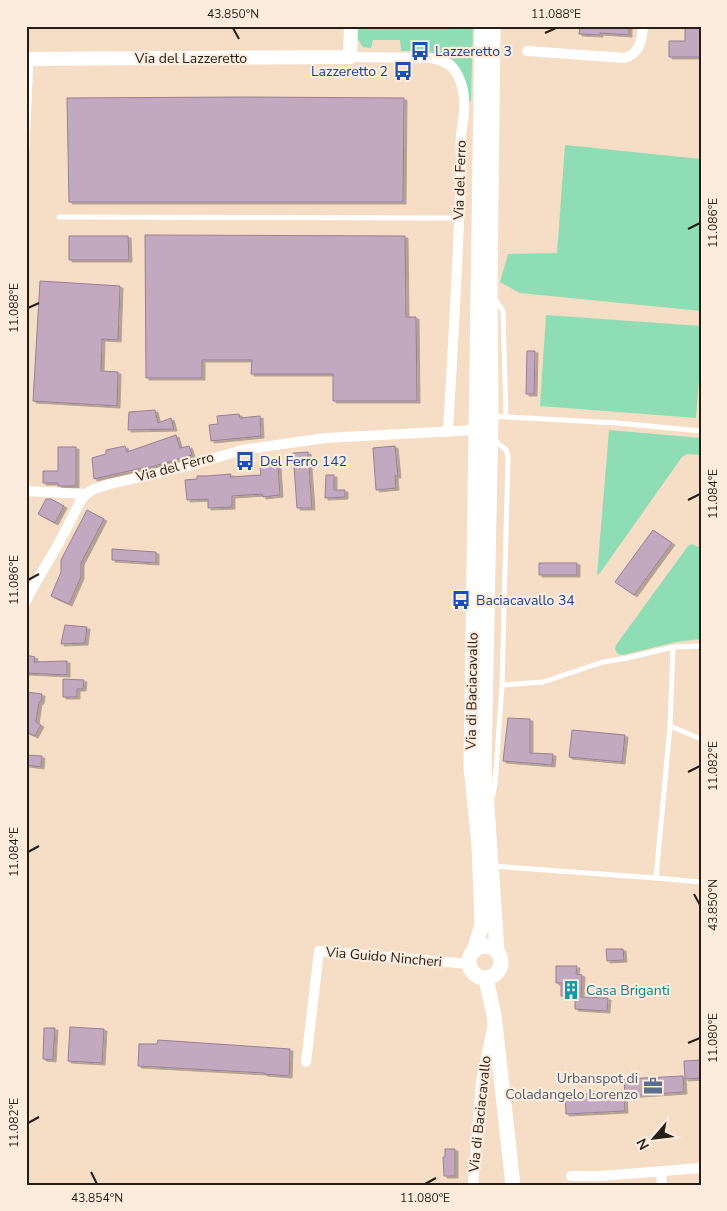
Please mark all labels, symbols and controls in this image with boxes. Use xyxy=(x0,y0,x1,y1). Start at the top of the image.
text: 43.850°N xyxy=(207,6,259,22)
text: 11.088°E xyxy=(531,6,581,22)
bus stop icon: Lazzeretto 3 xyxy=(409,40,431,62)
place label: Lazzeretto 3 xyxy=(435,42,512,61)
street label: Via del Lazzeretto xyxy=(134,49,247,68)
bus stop icon: Lazzeretto 2 xyxy=(392,60,414,82)
place label: Lazzeretto 2 xyxy=(311,62,388,81)
street label: Via del Ferro xyxy=(449,140,471,221)
text: 11.086°E xyxy=(705,198,721,248)
text: 11.088°E xyxy=(6,283,22,333)
street label: Via del Ferro xyxy=(133,447,216,487)
bus stop icon: Del Ferro 142 xyxy=(234,450,256,472)
place label: Del Ferro 142 xyxy=(260,452,347,471)
text: 11.084°E xyxy=(705,469,721,519)
text: 11.086°E xyxy=(6,555,22,605)
bus stop icon: Baciacavallo 34 xyxy=(450,589,472,611)
place label: Baciacavallo 34 xyxy=(476,591,575,610)
street label: Via di Baciacavallo xyxy=(461,632,483,751)
text: 11.082°E xyxy=(705,741,721,791)
text: 11.084°E xyxy=(6,827,22,877)
text: 43.850°N xyxy=(705,879,721,931)
street label: Via Guido Nincheri xyxy=(324,942,443,972)
building icon: Casa Briganti xyxy=(560,979,582,1001)
place label: Casa Briganti xyxy=(586,981,670,1000)
text: 11.080°E xyxy=(705,1013,721,1063)
street label: Via di Baciacavallo xyxy=(464,1055,496,1174)
place label: Urbanspot di Coladangelo Lorenzo xyxy=(505,1069,638,1104)
office icon: Urbanspot di Coladangelo Lorenzo xyxy=(642,1075,664,1097)
text: 11.082°E xyxy=(6,1098,22,1148)
north arrow xyxy=(630,1114,680,1164)
text: N xyxy=(632,1135,654,1153)
text: 43.854°N xyxy=(71,1190,123,1206)
text: 11.080°E xyxy=(400,1190,450,1206)

